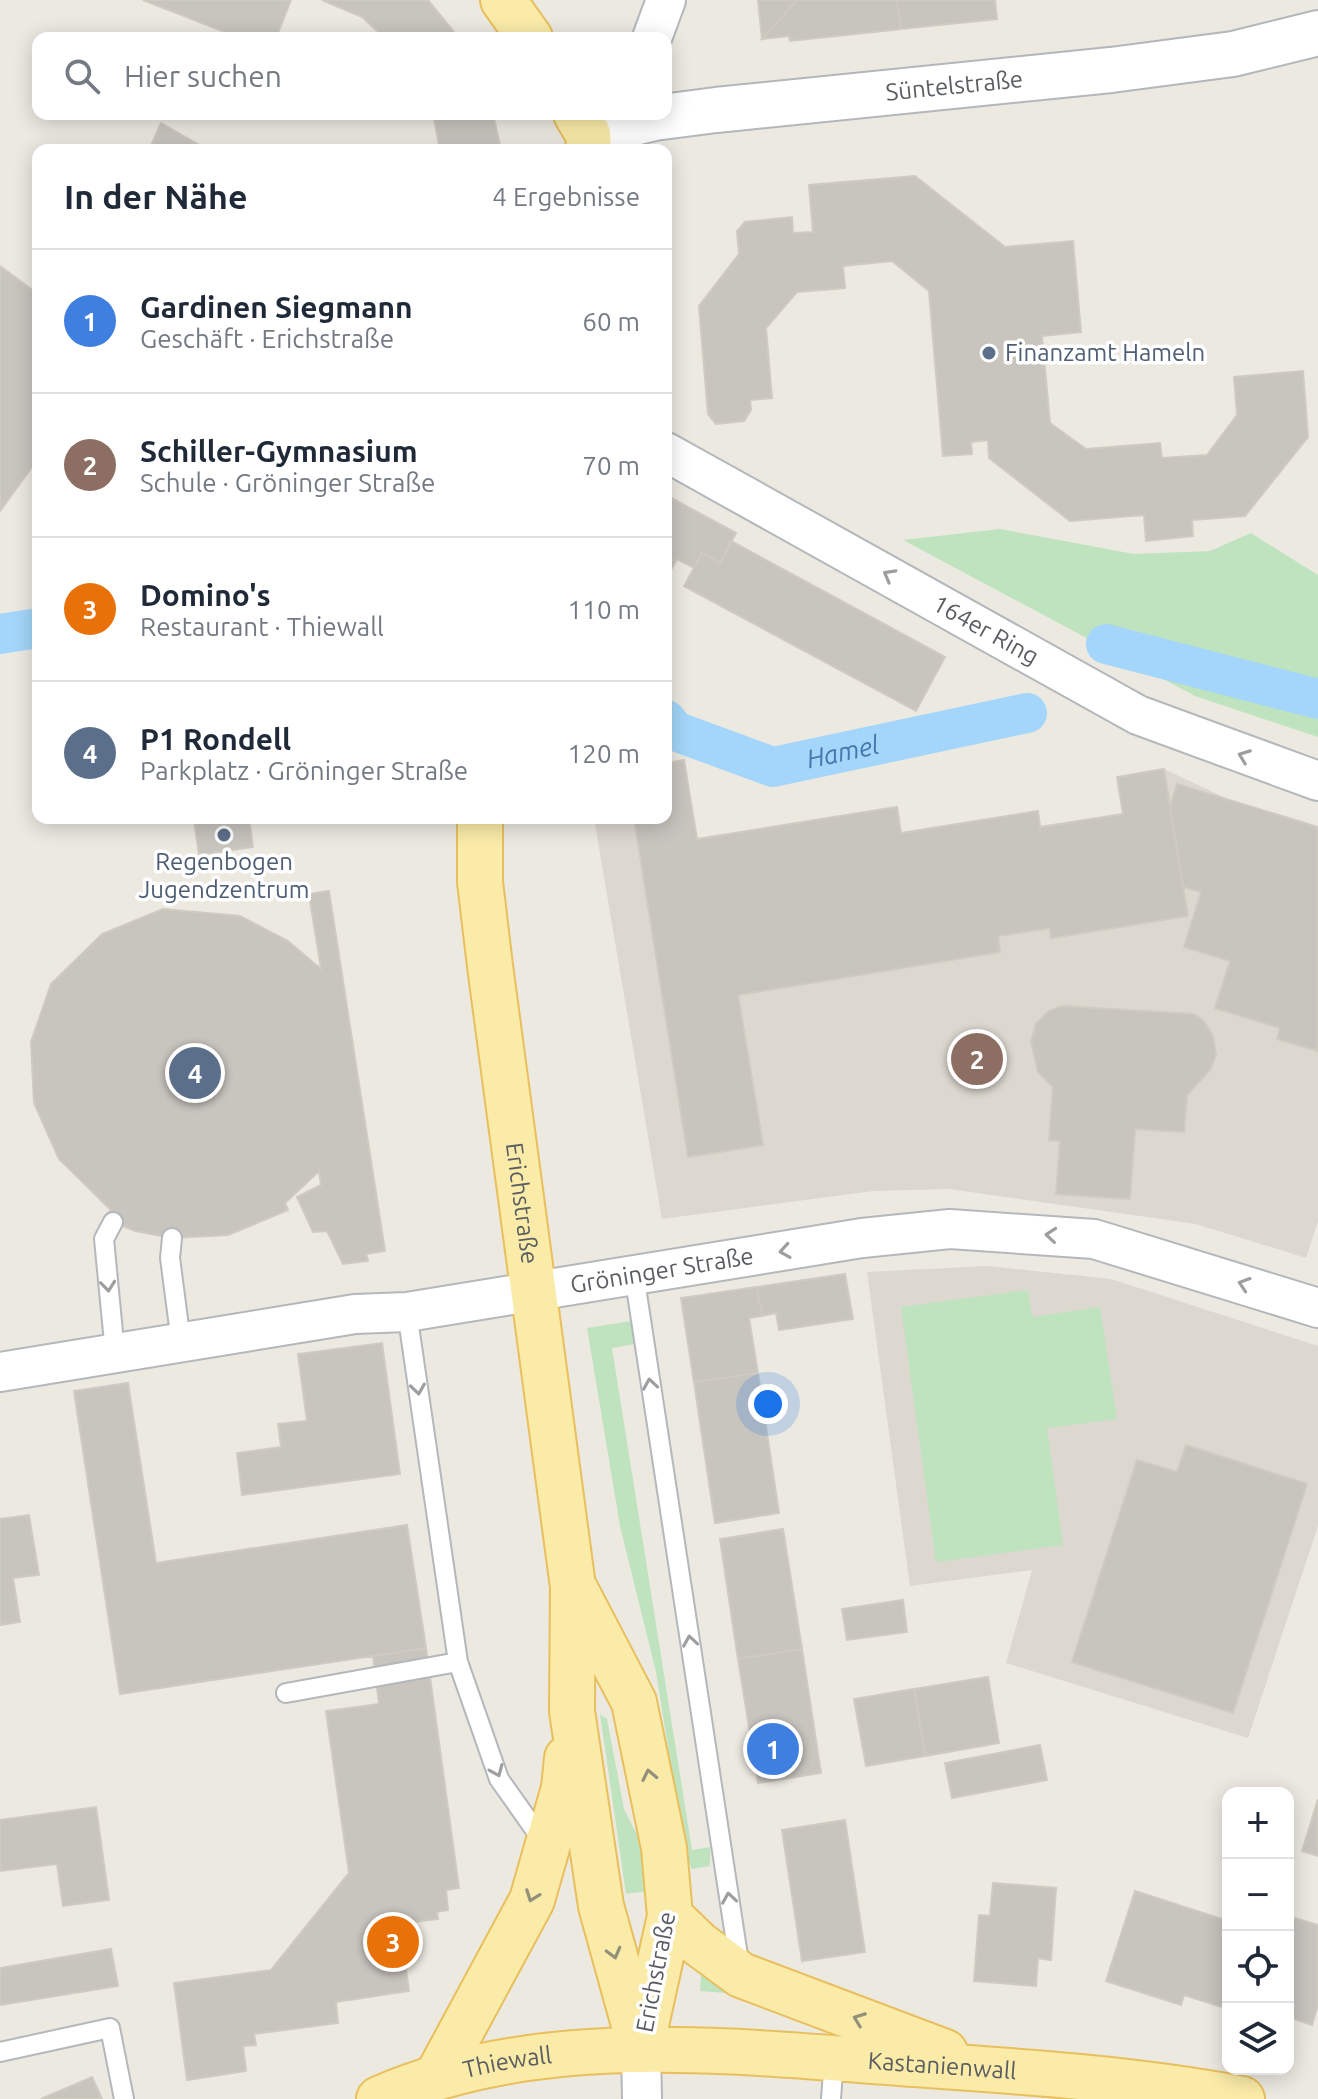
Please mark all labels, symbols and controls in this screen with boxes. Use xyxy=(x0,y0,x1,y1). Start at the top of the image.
search box xyxy=(32,32,672,120)
icon: search xyxy=(60,54,104,98)
text: Hier suchen xyxy=(124,59,282,93)
street label: Süntelstraße xyxy=(884,65,1024,106)
text: In der Nähe xyxy=(64,177,247,215)
text: 4 Ergebnisse xyxy=(492,182,640,211)
text: Gardinen Siegmann xyxy=(140,290,413,324)
text: 1 xyxy=(83,307,97,336)
text: 60 m xyxy=(582,307,640,336)
text: Geschäft · Erichstraße xyxy=(140,324,394,353)
place label: Finanzamt Hameln xyxy=(1005,339,1205,366)
marker: Finanzamt Hameln xyxy=(980,344,998,362)
text: Schiller-Gymnasium xyxy=(140,434,418,468)
text: 2 xyxy=(83,451,97,480)
text: 70 m xyxy=(582,451,640,480)
text: Schule · Gröninger Straße xyxy=(140,468,435,497)
one-way arrow xyxy=(883,569,897,585)
text: Domino's xyxy=(140,578,271,612)
street label: 164er Ring xyxy=(928,589,1044,670)
text: 3 xyxy=(83,595,97,624)
text: 110 m xyxy=(568,595,640,624)
text: Restaurant · Thiewall xyxy=(140,612,384,641)
text: P1 Rondell xyxy=(140,722,291,756)
water label: Hamel xyxy=(804,730,882,774)
text: 4 xyxy=(83,739,97,768)
text: 120 m xyxy=(568,739,640,768)
one-way arrow xyxy=(1238,749,1252,766)
text: Parkplatz · Gröninger Straße xyxy=(140,756,468,785)
marker: Regenbogen Jugendzentrum xyxy=(215,826,233,844)
place label: Regenbogen Jugendzentrum xyxy=(138,848,310,903)
pin: 2 xyxy=(951,1029,1003,1089)
pin: 4 xyxy=(169,1043,221,1103)
street label: Erichstraße xyxy=(501,1141,544,1266)
one-way arrow xyxy=(1044,1227,1057,1244)
one-way arrow xyxy=(778,1241,792,1258)
street label: Gröninger Straße xyxy=(568,1242,755,1298)
one-way arrow xyxy=(1237,1278,1251,1294)
one-way arrow xyxy=(100,1280,117,1293)
one-way arrow xyxy=(642,1378,659,1391)
one-way arrow xyxy=(409,1382,426,1396)
your location xyxy=(748,1384,788,1424)
one-way arrow xyxy=(682,1635,699,1648)
pin: 1 xyxy=(747,1719,799,1779)
one-way arrow xyxy=(488,1763,504,1777)
one-way arrow xyxy=(642,1768,659,1782)
map controls xyxy=(1222,1787,1294,2075)
button: + xyxy=(1222,1787,1294,1859)
button: − xyxy=(1222,1859,1294,1931)
one-way arrow xyxy=(525,1888,542,1902)
one-way arrow xyxy=(721,1892,738,1905)
street label: Erichstraße xyxy=(631,1909,680,2034)
pin: 3 xyxy=(367,1912,419,1972)
button: locate xyxy=(1222,1931,1294,2003)
one-way arrow xyxy=(605,1946,622,1960)
button: layers xyxy=(1222,2003,1294,2075)
one-way arrow xyxy=(853,2012,867,2029)
street label: Thiewall xyxy=(460,2041,553,2083)
street label: Kastanienwall xyxy=(867,2047,1018,2084)

